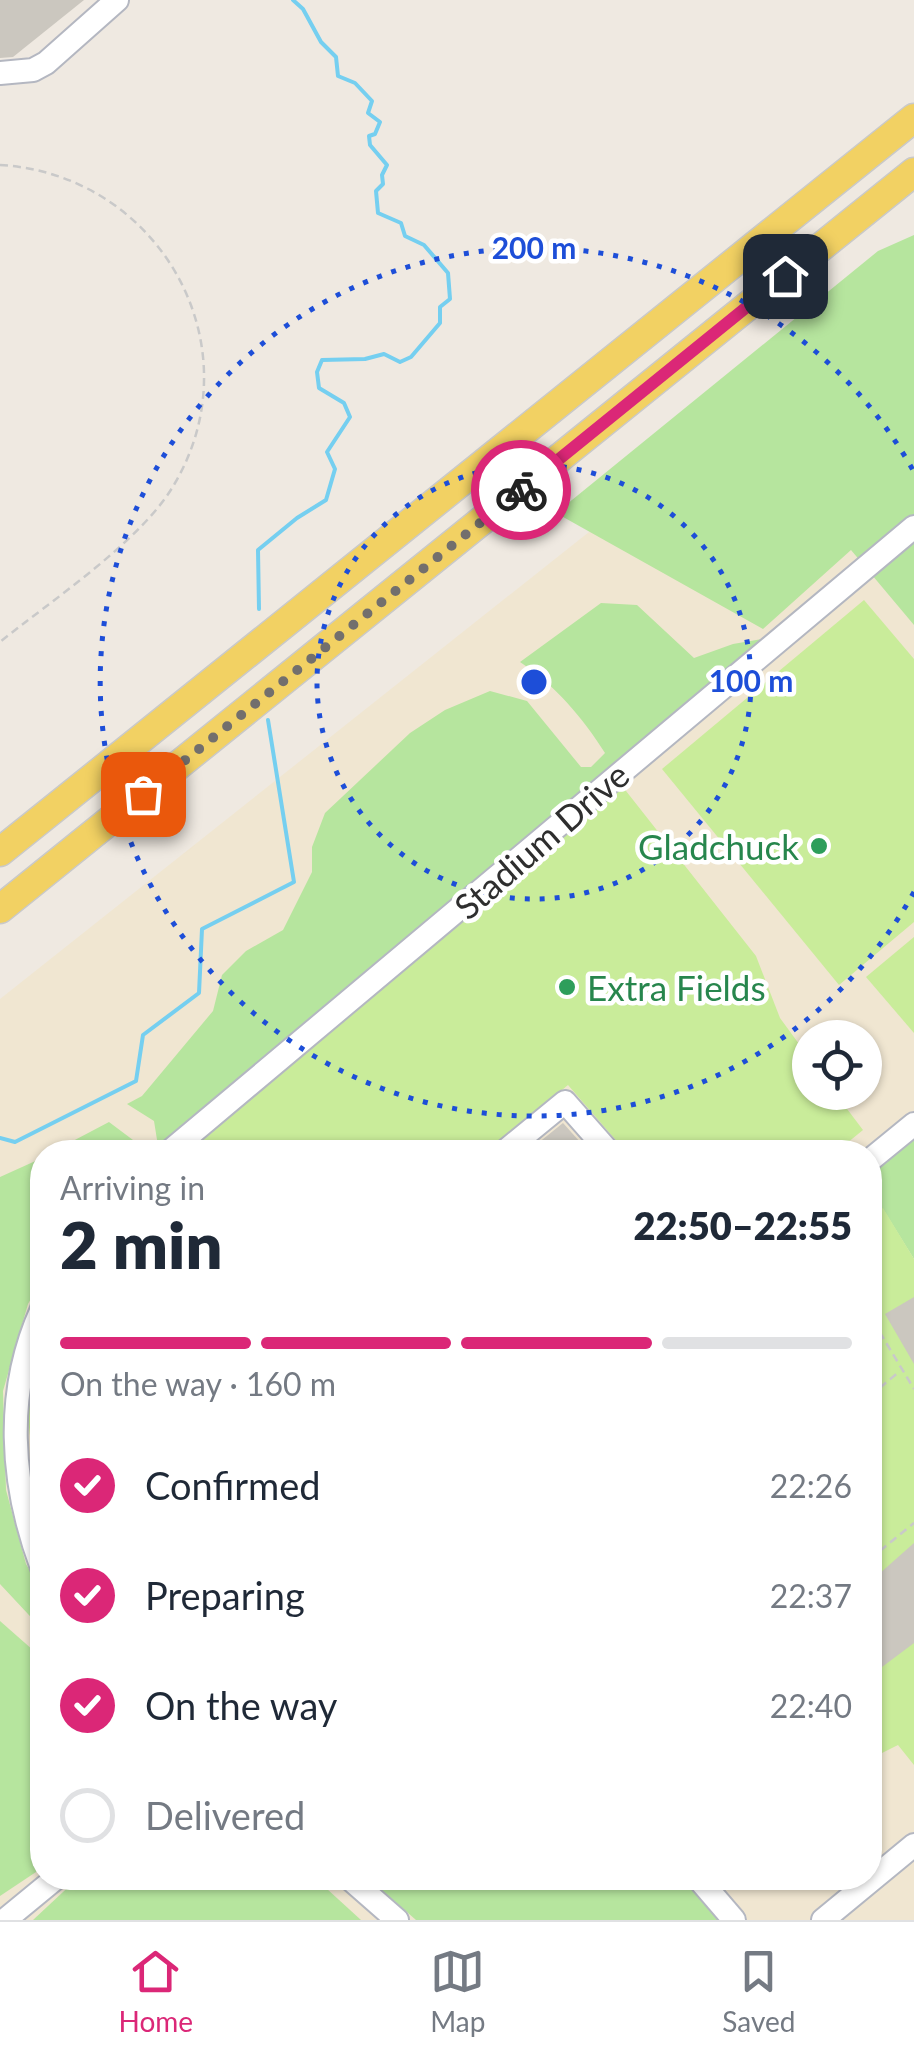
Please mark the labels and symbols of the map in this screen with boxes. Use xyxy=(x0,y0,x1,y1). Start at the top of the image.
text: 200 m xyxy=(492,229,576,265)
pin xyxy=(743,234,828,319)
courier xyxy=(471,440,571,540)
text: 100 m xyxy=(709,662,793,698)
centre of rings xyxy=(516,664,552,700)
pin xyxy=(101,752,186,837)
street label: Stadium Drive xyxy=(445,753,637,927)
place label: Gladchuck xyxy=(638,825,799,867)
marker: Gladchuck xyxy=(808,835,830,857)
place label: Extra Fields xyxy=(587,966,766,1008)
marker: Extra Fields xyxy=(556,976,578,998)

